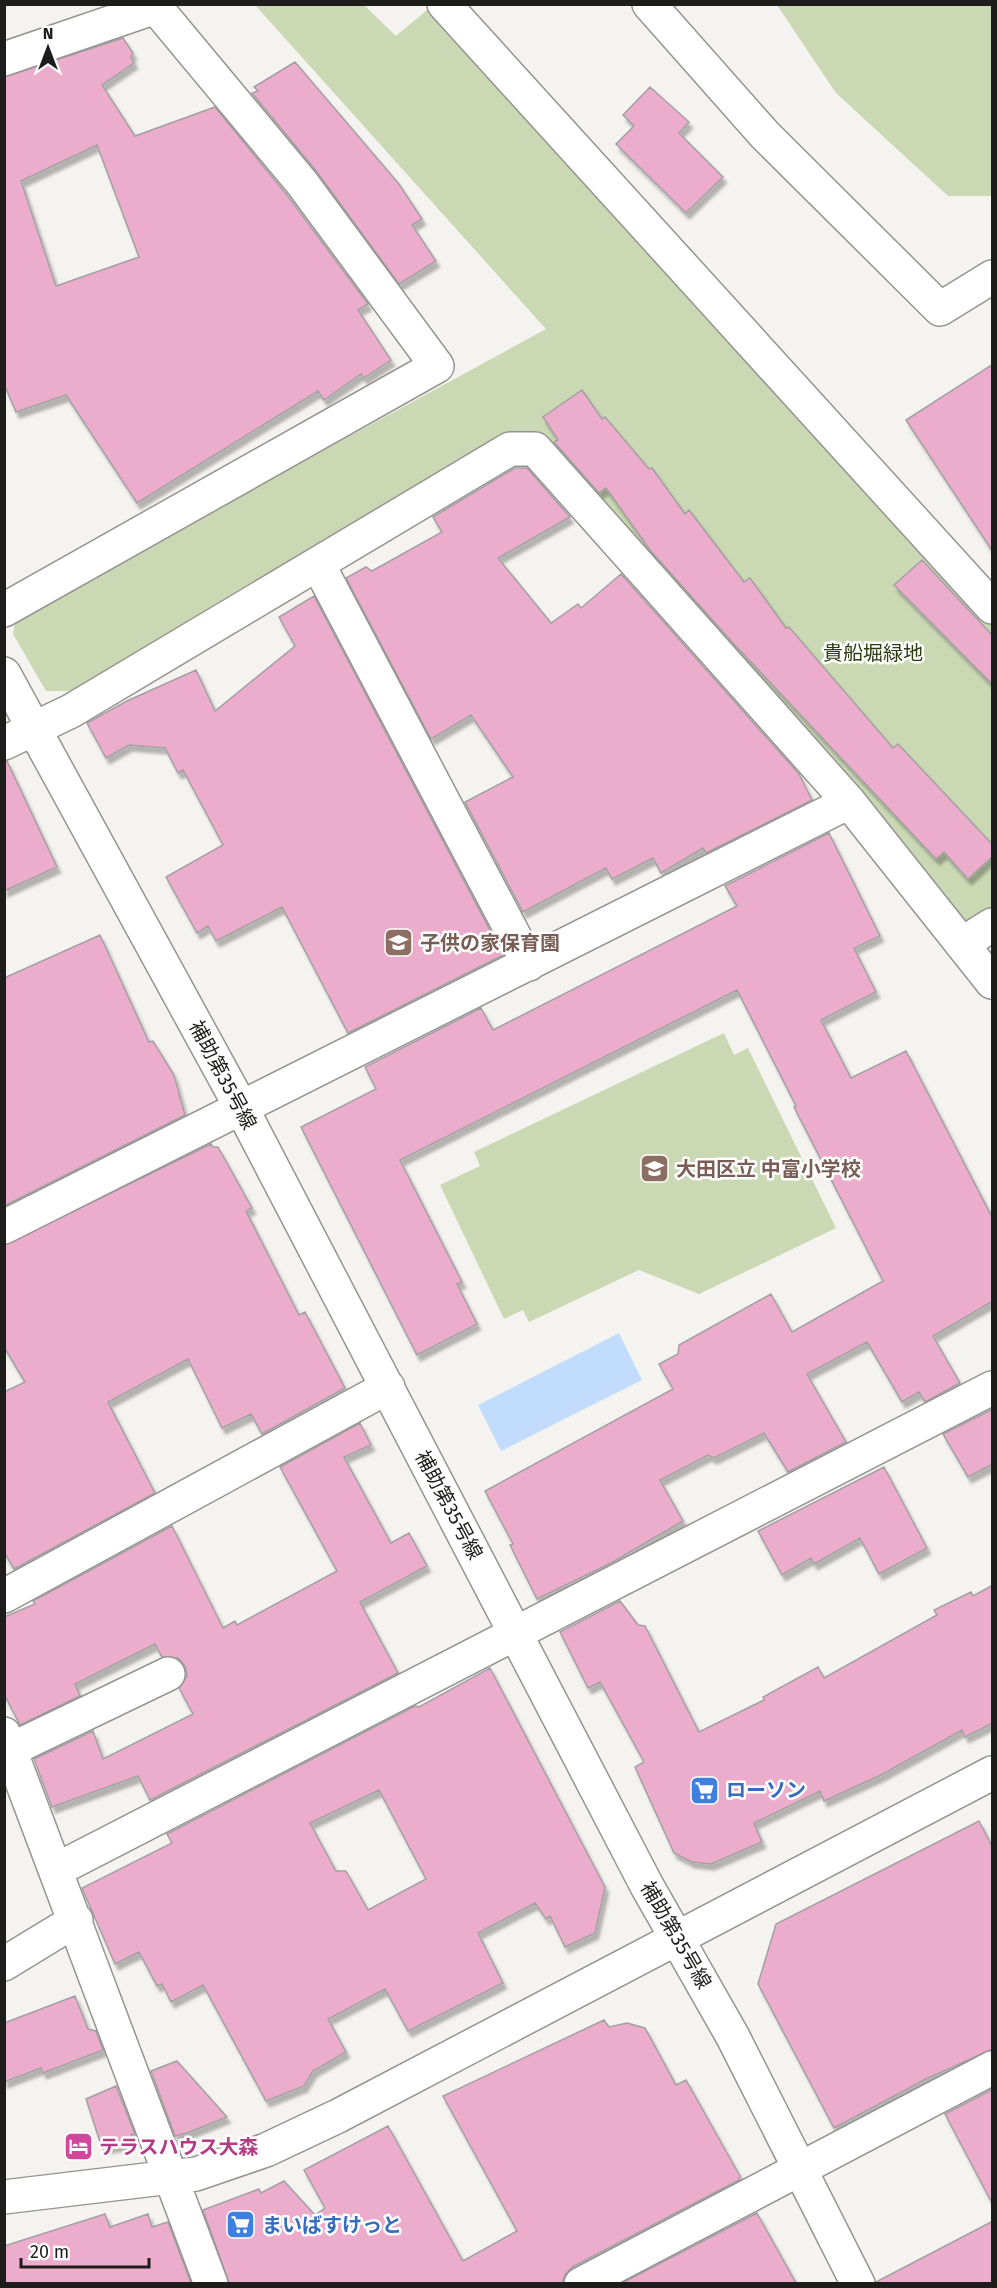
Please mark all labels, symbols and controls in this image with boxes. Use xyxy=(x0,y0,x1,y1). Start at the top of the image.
north arrow xyxy=(18,18,78,78)
text: N xyxy=(43,24,53,43)
park label: 貴船堀緑地 xyxy=(823,641,923,665)
school or university icon: 子供の家保育園 xyxy=(383,927,415,959)
place label: 子供の家保育園 xyxy=(420,931,560,955)
street label: 補助第35号線 xyxy=(184,1016,262,1134)
school or university icon: 大田区立 中富小学校 xyxy=(639,1153,671,1185)
place label: 大田区立 中富小学校 xyxy=(676,1157,861,1181)
street label: 補助第35号線 xyxy=(410,1446,488,1564)
supermarket icon: ローソン xyxy=(689,1774,721,1806)
place label: ローソン xyxy=(726,1778,806,1802)
street label: 補助第35号線 xyxy=(636,1877,716,1993)
hotel icon: テラスハウス大森 xyxy=(62,2131,94,2163)
place label: テラスハウス大森 xyxy=(99,2135,259,2159)
supermarket icon: まいばすけっと xyxy=(225,2209,257,2241)
place label: まいばすけっと xyxy=(262,2213,402,2237)
scale bar xyxy=(21,2231,148,2269)
text: 20 m xyxy=(30,2241,69,2263)

